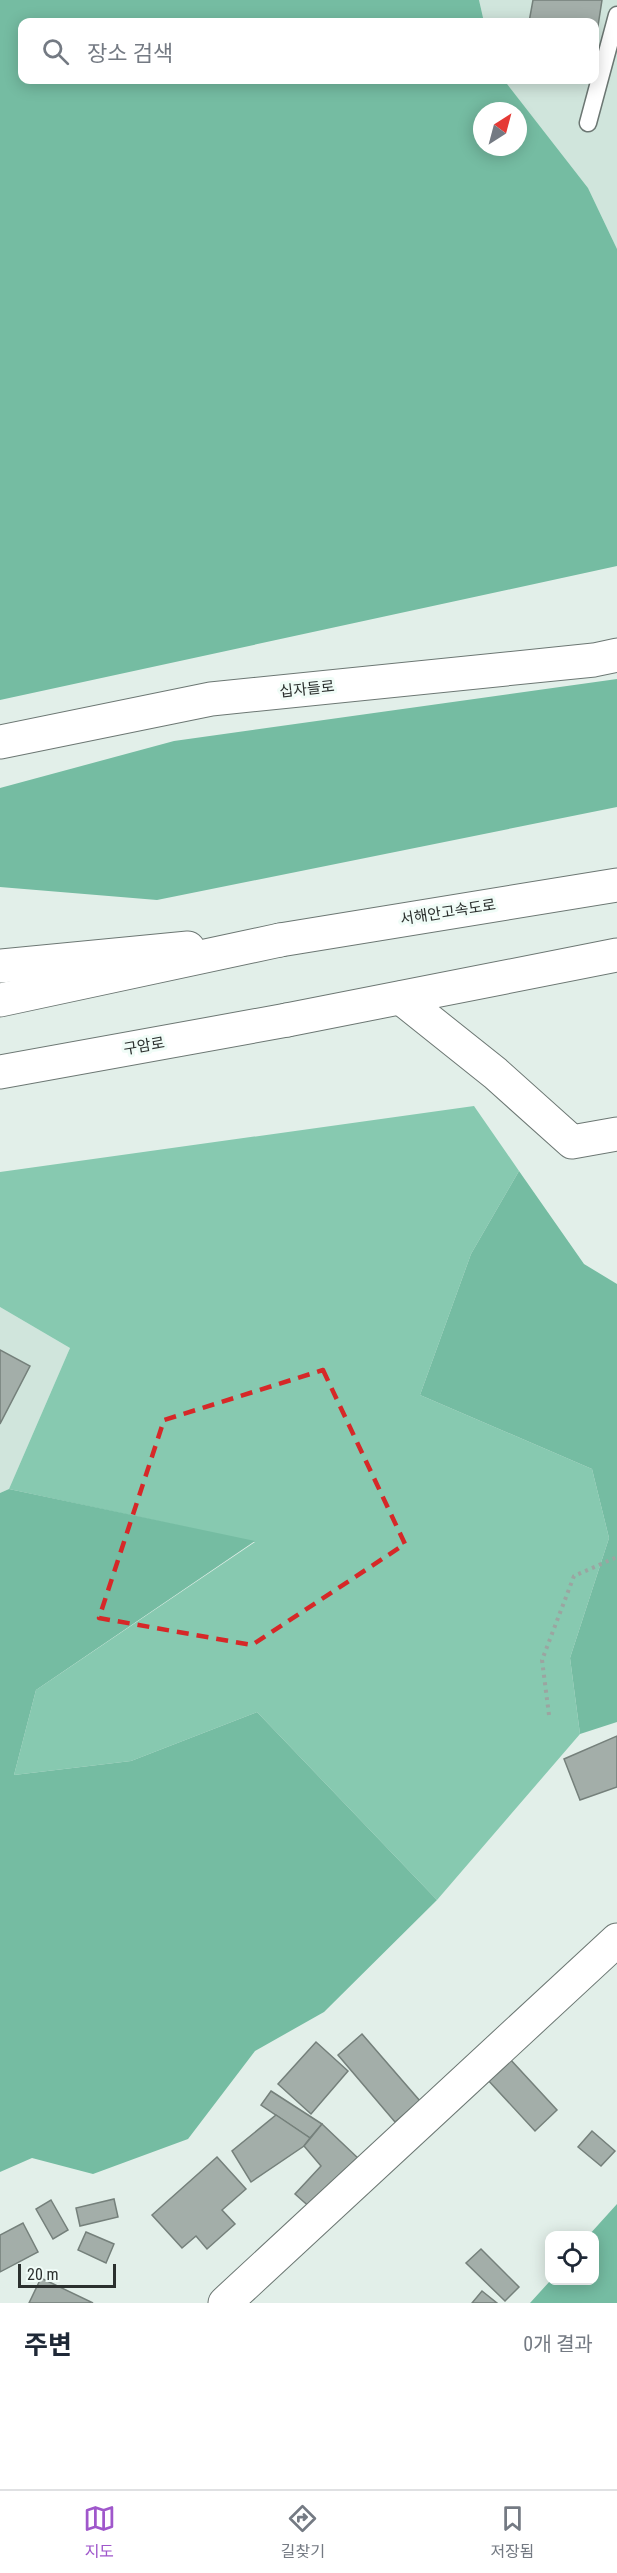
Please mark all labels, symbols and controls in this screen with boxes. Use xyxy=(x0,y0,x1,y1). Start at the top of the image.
search box xyxy=(18,18,599,84)
icon: search xyxy=(39,35,72,68)
text: 장소 검색 xyxy=(87,41,173,66)
north arrow xyxy=(473,102,527,156)
street label: 십자들로 xyxy=(279,677,335,701)
street label: 서해안고속도로 xyxy=(399,896,497,928)
street label: 구암로 xyxy=(122,1034,166,1058)
map controls xyxy=(545,2231,599,2285)
button: locate xyxy=(545,2231,599,2285)
scale bar xyxy=(18,2261,116,2288)
text: 20 m xyxy=(27,2265,59,2284)
text: 주변 xyxy=(24,2330,72,2360)
text: 0개 결과 xyxy=(523,2332,593,2356)
tab: 지도 xyxy=(83,2502,116,2562)
tab: 길찾기 xyxy=(281,2502,325,2562)
tab: 저장됨 xyxy=(490,2502,534,2562)

